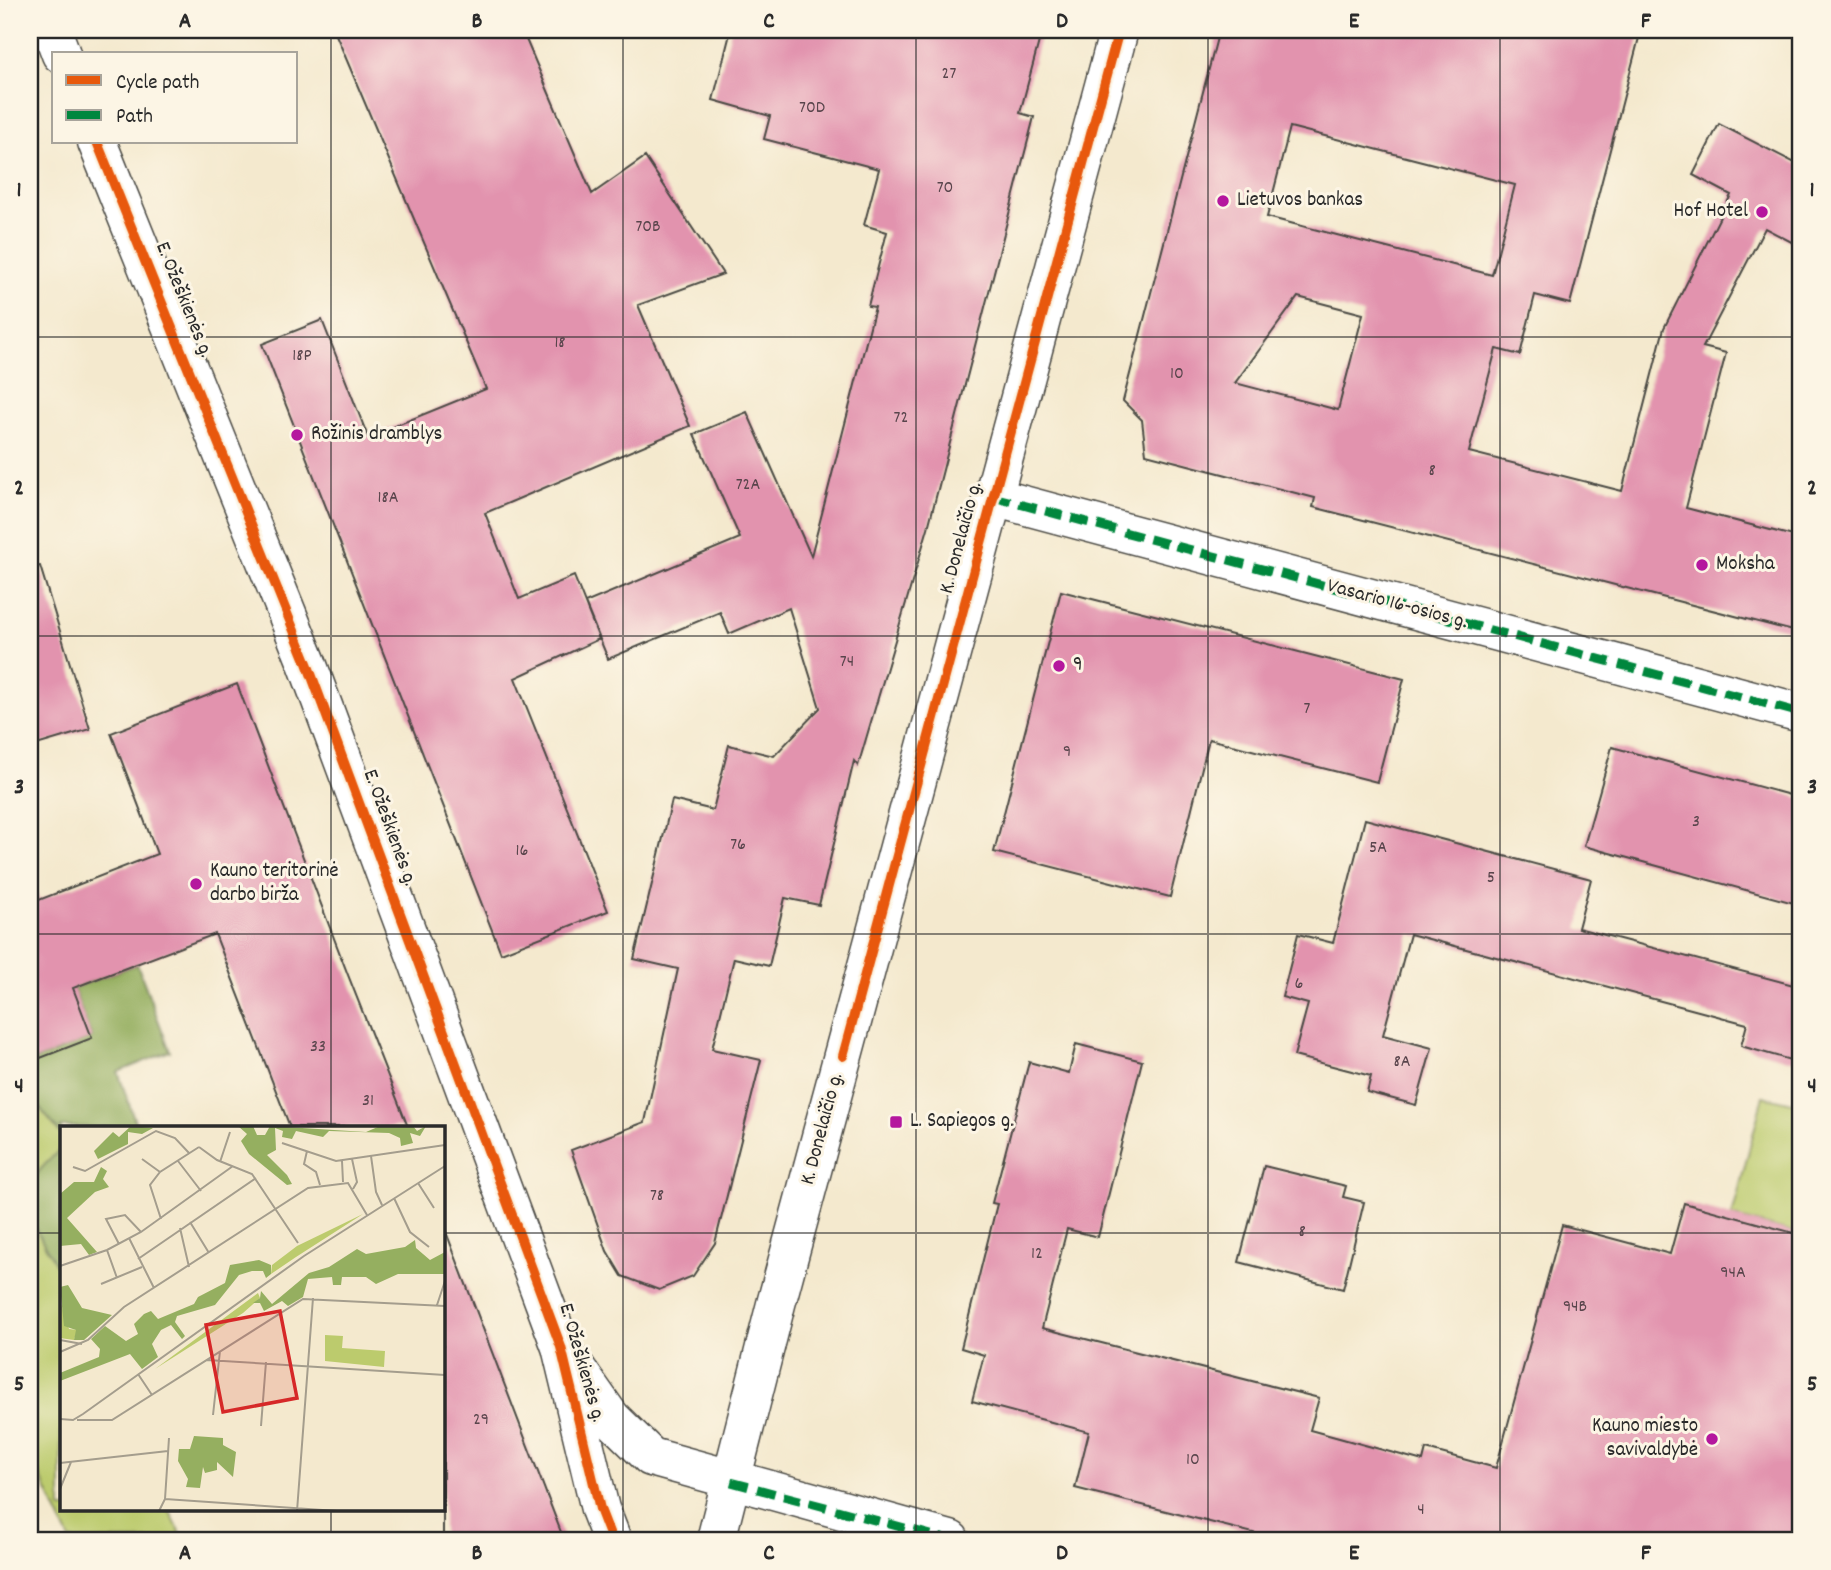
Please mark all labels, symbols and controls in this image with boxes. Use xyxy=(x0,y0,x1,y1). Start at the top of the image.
text: A xyxy=(179,6,191,39)
text: B xyxy=(472,6,483,39)
text: C xyxy=(763,6,775,39)
text: D xyxy=(1056,6,1068,39)
text: E xyxy=(1349,6,1360,39)
text: F xyxy=(1641,6,1652,39)
legend xyxy=(52,52,298,144)
house number: 27 xyxy=(942,62,956,87)
text: Cycle path xyxy=(116,69,199,99)
house number: 70D xyxy=(799,96,825,121)
text: Path xyxy=(116,103,153,133)
text: 1 xyxy=(16,175,22,208)
text: 1 xyxy=(1809,175,1815,208)
house number: 70 xyxy=(937,176,953,201)
place label: Lietuvos bankas xyxy=(1237,186,1363,216)
marker: Lietuvos bankas xyxy=(1215,193,1231,209)
place label: Hof Hotel xyxy=(1674,197,1748,227)
marker: Hof Hotel xyxy=(1754,204,1770,220)
house number: 70B xyxy=(635,215,661,240)
street label: E. Ožeškienės g. xyxy=(146,238,220,362)
house number: 18 xyxy=(554,331,566,356)
house number: 18P xyxy=(292,344,312,369)
house number: 10 xyxy=(1170,362,1184,387)
house number: 72 xyxy=(894,406,908,431)
place label: Rožinis dramblys xyxy=(311,420,442,450)
marker: Rožinis dramblys xyxy=(289,427,305,443)
house number: 8 xyxy=(1428,459,1436,484)
text: 2 xyxy=(14,473,24,506)
house number: 72A xyxy=(736,473,760,498)
text: 2 xyxy=(1807,473,1817,506)
street label: K. Donelaičio g. xyxy=(933,479,991,597)
house number: 18A xyxy=(378,486,399,511)
place label: Moksha xyxy=(1716,550,1776,580)
marker: Moksha xyxy=(1694,557,1710,573)
street label: Vasario 16-osios g. xyxy=(1323,572,1471,638)
house number: 74 xyxy=(840,650,854,675)
place label: 9 xyxy=(1073,651,1083,681)
marker: 9 xyxy=(1051,658,1067,674)
house number: 7 xyxy=(1304,697,1311,722)
house number: 9 xyxy=(1063,740,1071,765)
street label: E. Ožeškienės g. xyxy=(354,765,424,891)
text: 3 xyxy=(14,772,24,805)
text: 3 xyxy=(1807,772,1817,805)
house number: 3 xyxy=(1692,810,1700,835)
house number: 76 xyxy=(730,833,746,858)
house number: 5A xyxy=(1369,836,1387,861)
house number: 16 xyxy=(516,839,528,864)
place label: Kauno teritorinė darbo birža xyxy=(210,857,339,911)
house number: 5 xyxy=(1487,866,1495,891)
marker: Kauno teritorinė darbo birža xyxy=(188,876,204,892)
house number: 6 xyxy=(1295,972,1303,997)
house number: 33 xyxy=(310,1035,326,1060)
house number: 8A xyxy=(1393,1050,1411,1075)
street label: K. Donelaičio g. xyxy=(794,1070,852,1188)
text: 4 xyxy=(14,1071,24,1104)
text: 4 xyxy=(1807,1071,1817,1104)
house number: 31 xyxy=(362,1089,374,1114)
place label: L. Sapiegos g. xyxy=(910,1107,1014,1137)
marker: L. Sapiegos g. xyxy=(888,1114,904,1130)
inset map xyxy=(60,1126,444,1510)
house number: 78 xyxy=(650,1184,664,1209)
house number: 8 xyxy=(1298,1220,1306,1245)
house number: 12 xyxy=(1031,1242,1043,1267)
house number: 94A xyxy=(1720,1261,1746,1286)
house number: 94B xyxy=(1563,1295,1587,1320)
street label: E. Ožeškienės g. xyxy=(550,1300,612,1426)
text: 5 xyxy=(14,1369,24,1402)
text: 5 xyxy=(1807,1369,1817,1402)
house number: 29 xyxy=(473,1408,489,1433)
place label: Kauno miesto savivaldybė xyxy=(1592,1412,1698,1466)
marker: Kauno miesto savivaldybė xyxy=(1704,1431,1720,1447)
house number: 10 xyxy=(1186,1448,1200,1473)
house number: 4 xyxy=(1417,1498,1425,1523)
text: A xyxy=(179,1538,191,1570)
text: B xyxy=(472,1538,483,1570)
text: C xyxy=(763,1538,775,1570)
text: D xyxy=(1056,1538,1068,1570)
text: E xyxy=(1349,1538,1360,1570)
text: F xyxy=(1641,1538,1652,1570)

